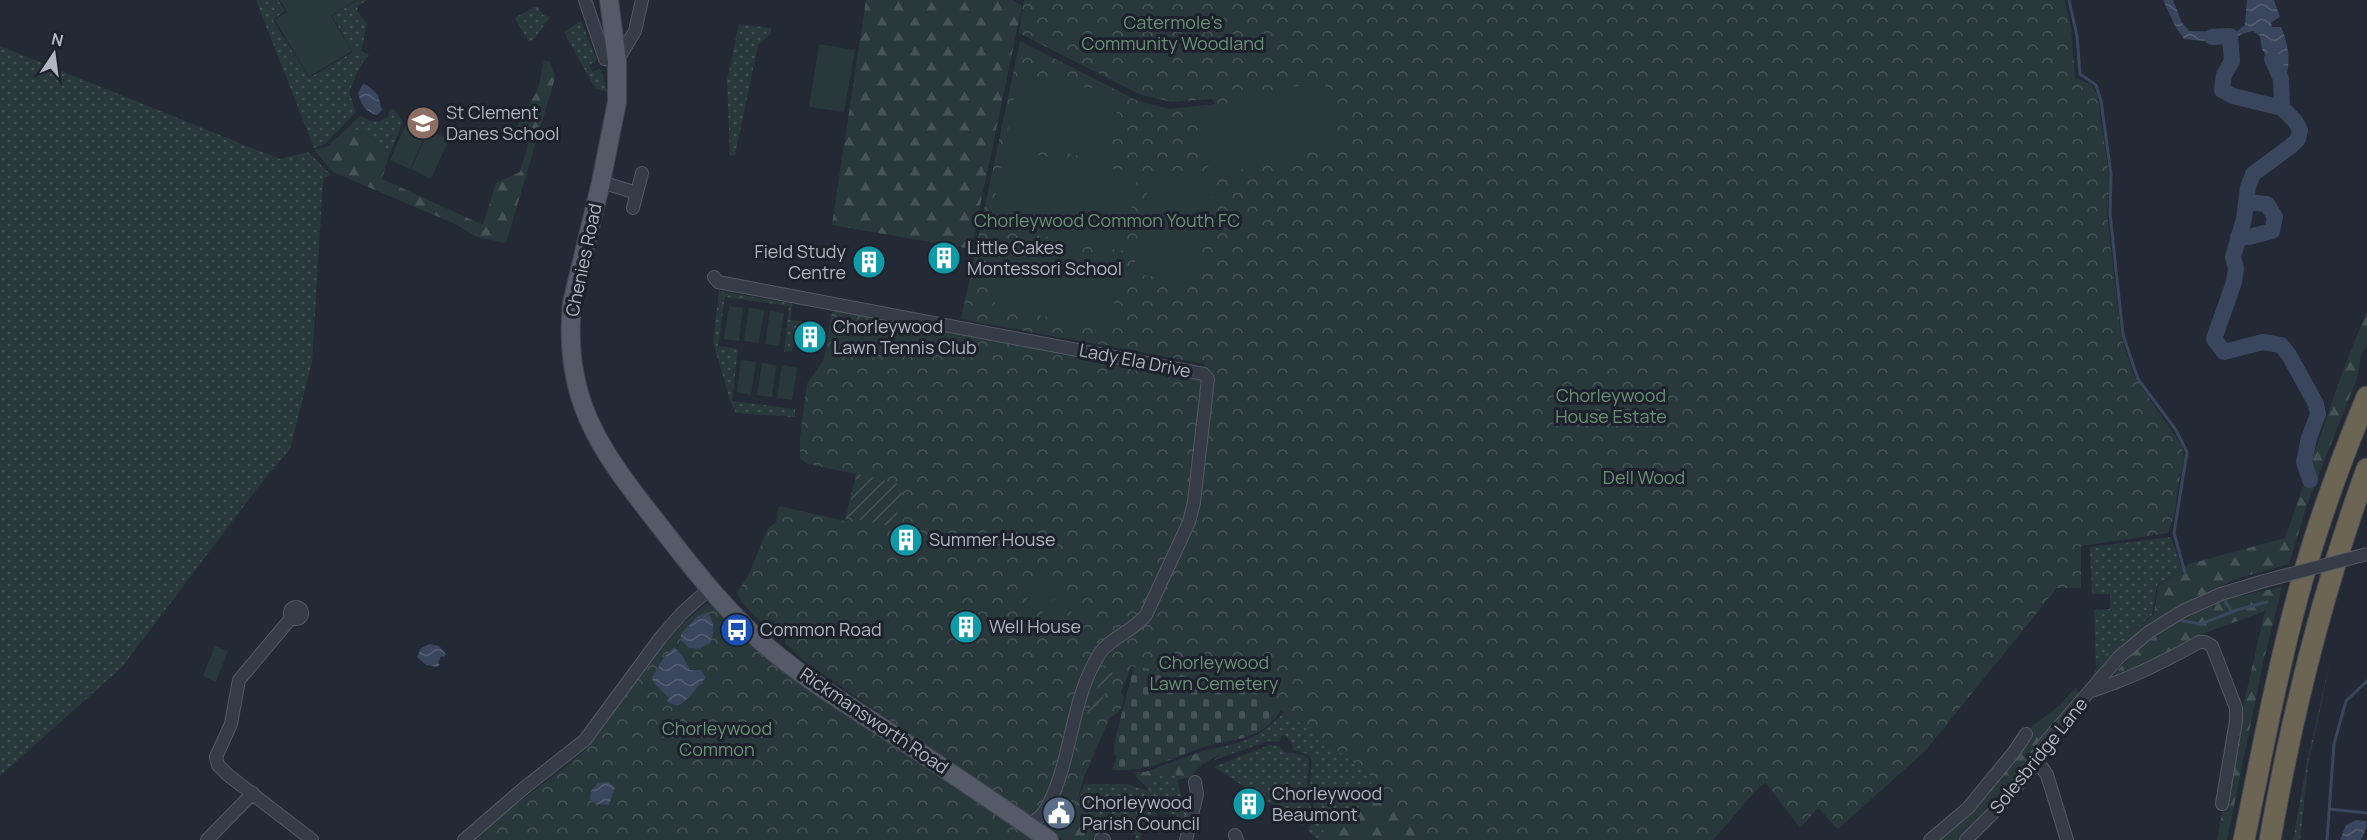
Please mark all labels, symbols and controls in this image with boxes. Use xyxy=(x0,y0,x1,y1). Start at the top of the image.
park label: Catermole's Community Woodland xyxy=(1082,10,1264,55)
north arrow xyxy=(24,24,84,84)
text: N xyxy=(49,27,65,51)
place label: St Clement Danes School xyxy=(446,100,560,145)
school or university icon: St Clement Danes School xyxy=(405,105,441,141)
street label: Chenies Road xyxy=(559,201,607,319)
park label: Chorleywood Common Youth FC xyxy=(974,208,1240,232)
place label: Little Cakes Montessori School xyxy=(967,235,1122,280)
place label: Field Study Centre xyxy=(755,239,846,284)
building icon: Little Cakes Montessori School xyxy=(926,240,962,276)
building icon: Field Study Centre xyxy=(851,244,887,280)
place label: Chorleywood Lawn Tennis Club xyxy=(833,314,977,359)
building icon: Chorleywood Lawn Tennis Club xyxy=(792,319,828,355)
street label: Lady Ela Drive xyxy=(1077,337,1193,383)
park label: Chorleywood House Estate xyxy=(1555,383,1667,428)
park label: Dell Wood xyxy=(1603,465,1685,489)
building icon: Summer House xyxy=(888,522,924,558)
place label: Summer House xyxy=(929,527,1056,551)
building icon: Well House xyxy=(948,609,984,645)
bus stop icon: Common Road xyxy=(719,612,755,648)
place label: Well House xyxy=(989,614,1081,638)
place label: Common Road xyxy=(760,617,882,641)
park label: Chorleywood Lawn Cemetery xyxy=(1149,650,1279,695)
street label: Rickmansworth Road xyxy=(796,662,953,779)
street label: Solesbridge Lane xyxy=(1984,692,2093,819)
park label: Chorleywood Common xyxy=(662,716,772,761)
place label: Chorleywood Beaumont xyxy=(1272,781,1382,826)
building icon: Chorleywood Beaumont xyxy=(1231,786,1267,822)
place label: Chorleywood Parish Council xyxy=(1082,790,1200,835)
public building icon: Chorleywood Parish Council xyxy=(1041,795,1077,831)

